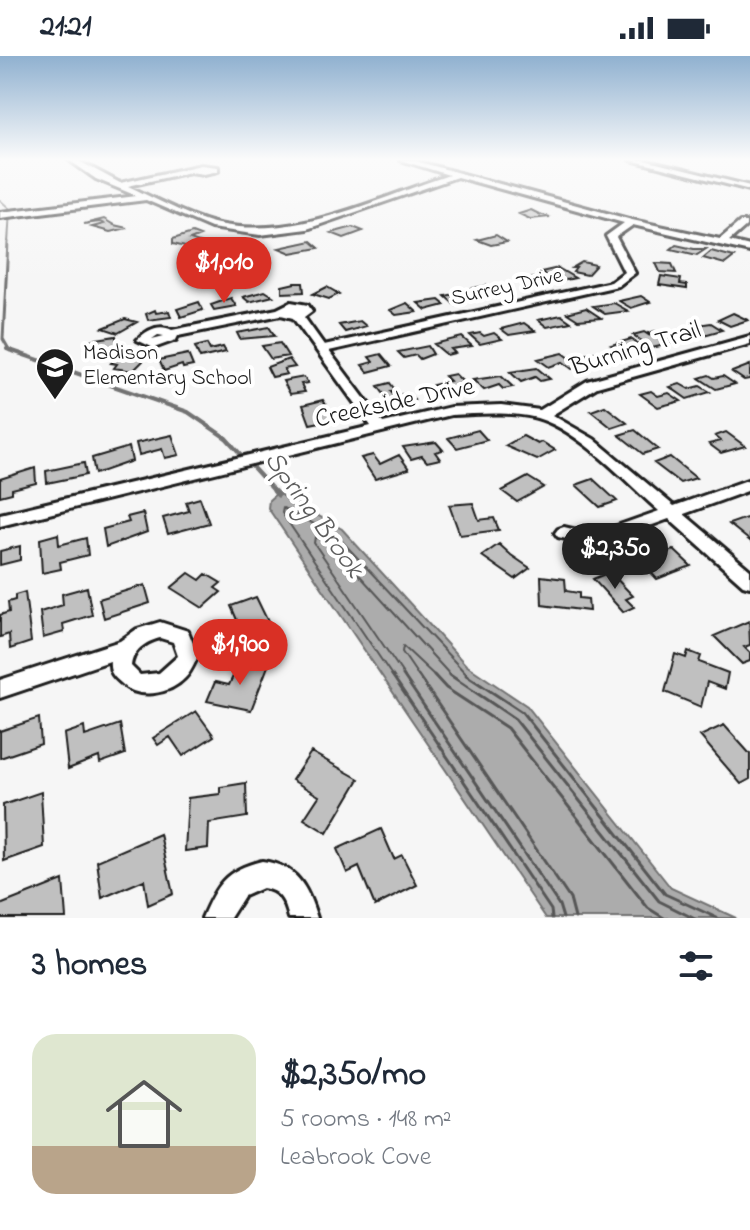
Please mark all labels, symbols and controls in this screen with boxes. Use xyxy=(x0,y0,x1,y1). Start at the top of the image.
text: 21:21 xyxy=(40,6,91,50)
pin: $1,010 xyxy=(159,237,289,305)
text: $1,010 xyxy=(194,244,254,282)
street label: Surrey Drive xyxy=(448,260,566,316)
street label: Burning Trail xyxy=(565,312,706,388)
place label: Madison Elementary School xyxy=(83,338,252,396)
school or university icon: Madison Elementary School xyxy=(34,346,76,401)
street label: Creekside Drive xyxy=(312,369,479,439)
water label: Spring Brook xyxy=(253,443,374,588)
pin: $2,350 xyxy=(550,523,680,591)
text: $2,350 xyxy=(580,530,650,568)
pin: $1,900 xyxy=(175,619,305,687)
text: $1,900 xyxy=(211,626,269,664)
text: 3 homes xyxy=(32,941,147,991)
icon: filters xyxy=(674,944,718,988)
text: $2,350/mo xyxy=(280,1051,426,1101)
icon: home xyxy=(96,1066,192,1162)
text: 5 rooms · 148 m² xyxy=(280,1101,452,1139)
text: Leabrook Cove xyxy=(280,1139,432,1177)

